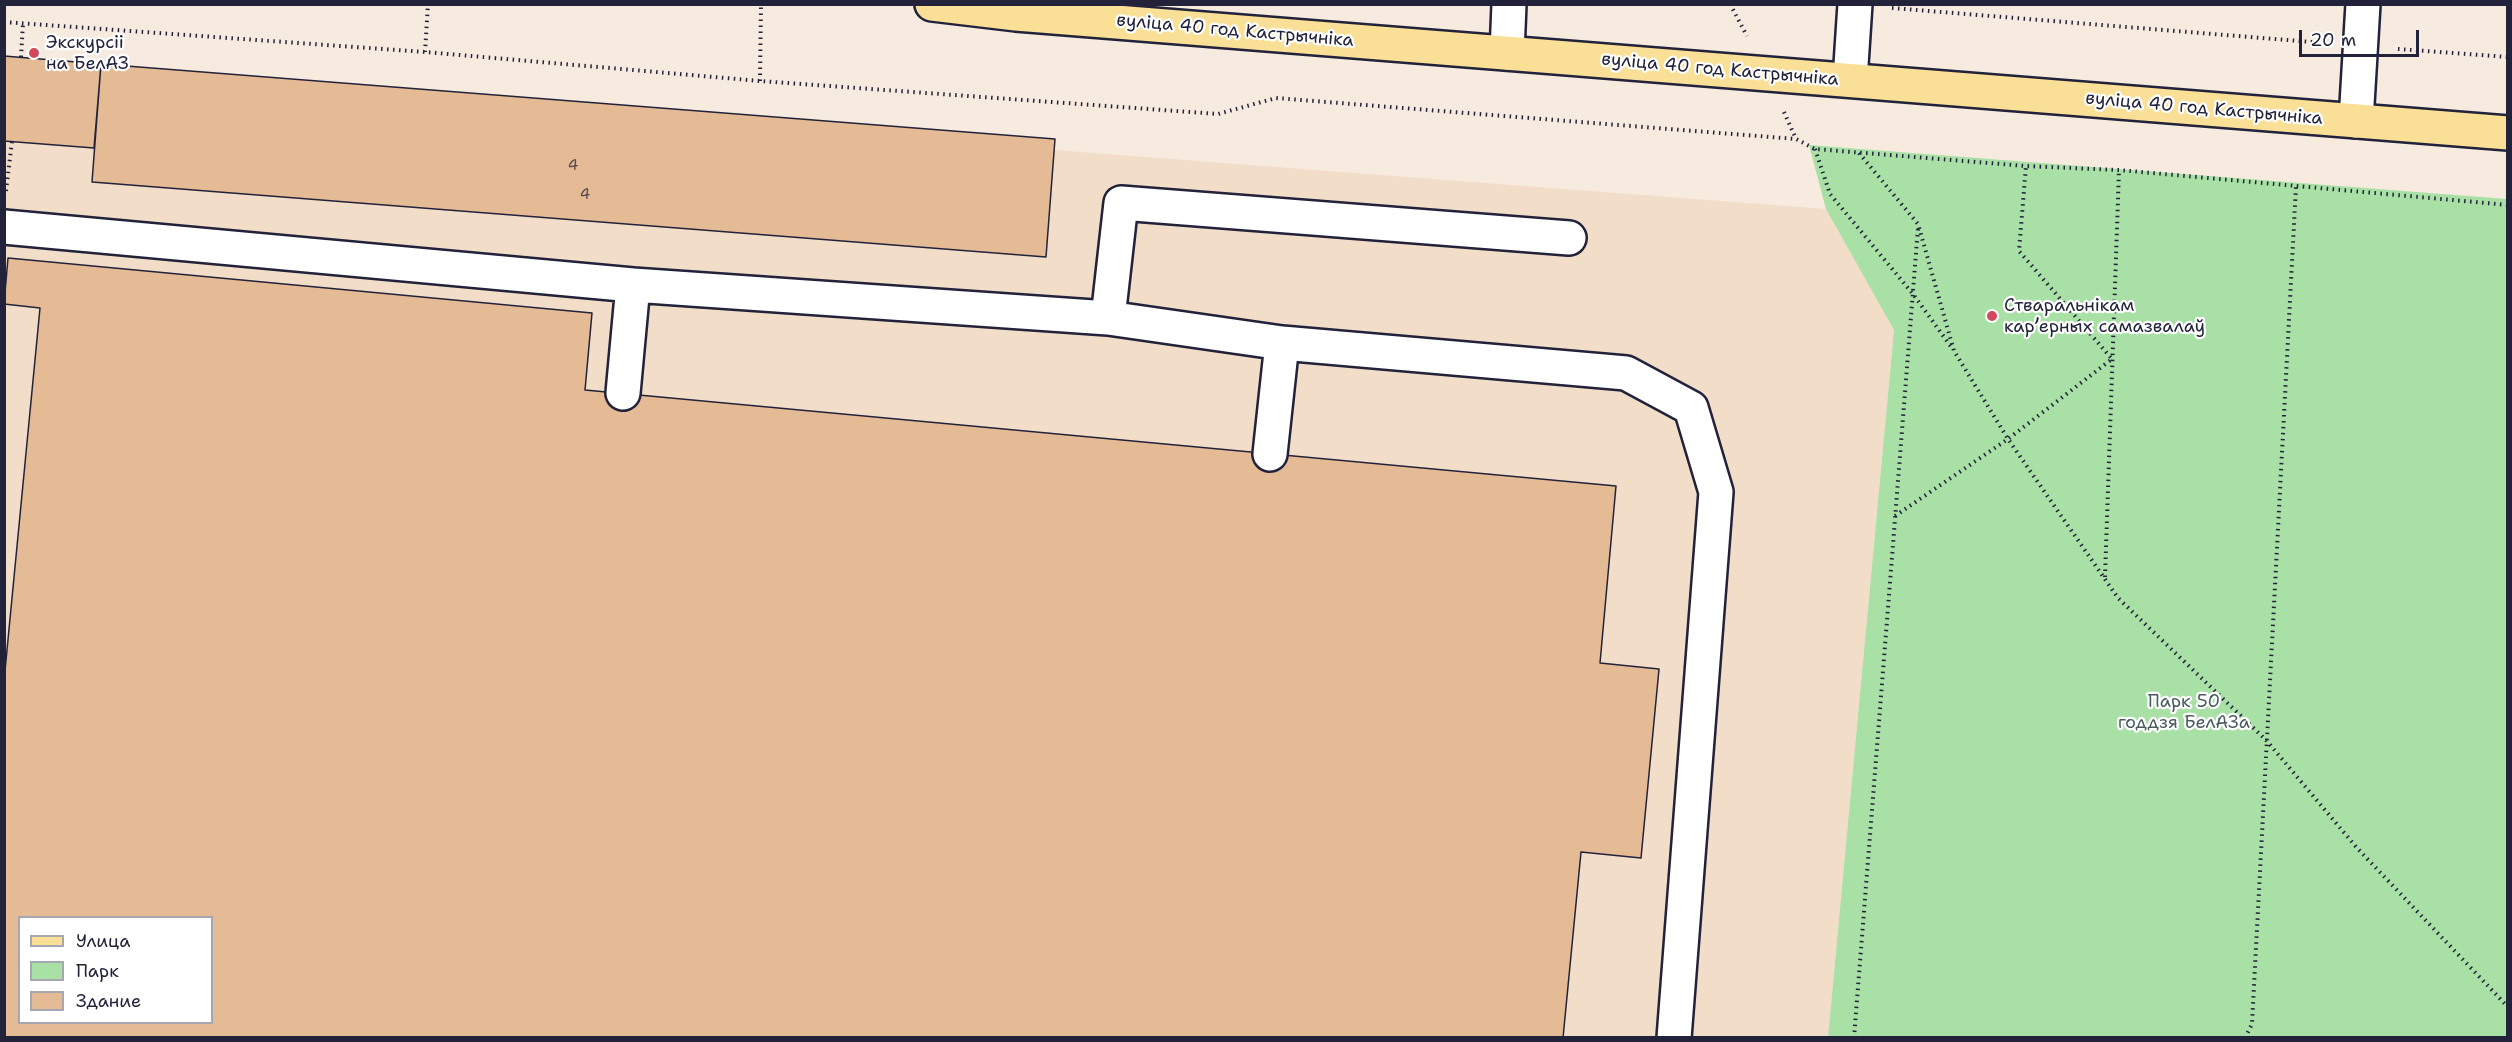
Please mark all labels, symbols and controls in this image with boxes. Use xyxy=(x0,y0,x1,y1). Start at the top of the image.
street label: вуліца 40 год Кастрычніка xyxy=(1116,10,1354,52)
scale bar xyxy=(2302,18,2422,56)
text: 20 m xyxy=(2310,28,2356,52)
place label: Экскурсіі на БелАЗ xyxy=(46,32,129,74)
marker: Экскурсіі на БелАЗ xyxy=(27,46,41,60)
street label: вуліца 40 год Кастрычніка xyxy=(1601,49,1839,91)
street label: вуліца 40 год Кастрычніка xyxy=(2085,88,2323,130)
house number: 4 xyxy=(568,157,578,175)
house number: 4 xyxy=(580,186,590,204)
place label: Стваральнікам карʼерных самазвалаў xyxy=(2004,295,2205,338)
marker: Стваральнікам карʼерных самазвалаў xyxy=(1985,309,1999,323)
park label: Парк 50 годдзя БелАЗа xyxy=(2118,691,2250,734)
legend xyxy=(18,916,213,1024)
text: Улица xyxy=(76,929,130,953)
text: Парк xyxy=(76,959,119,983)
text: Здание xyxy=(76,989,141,1013)

